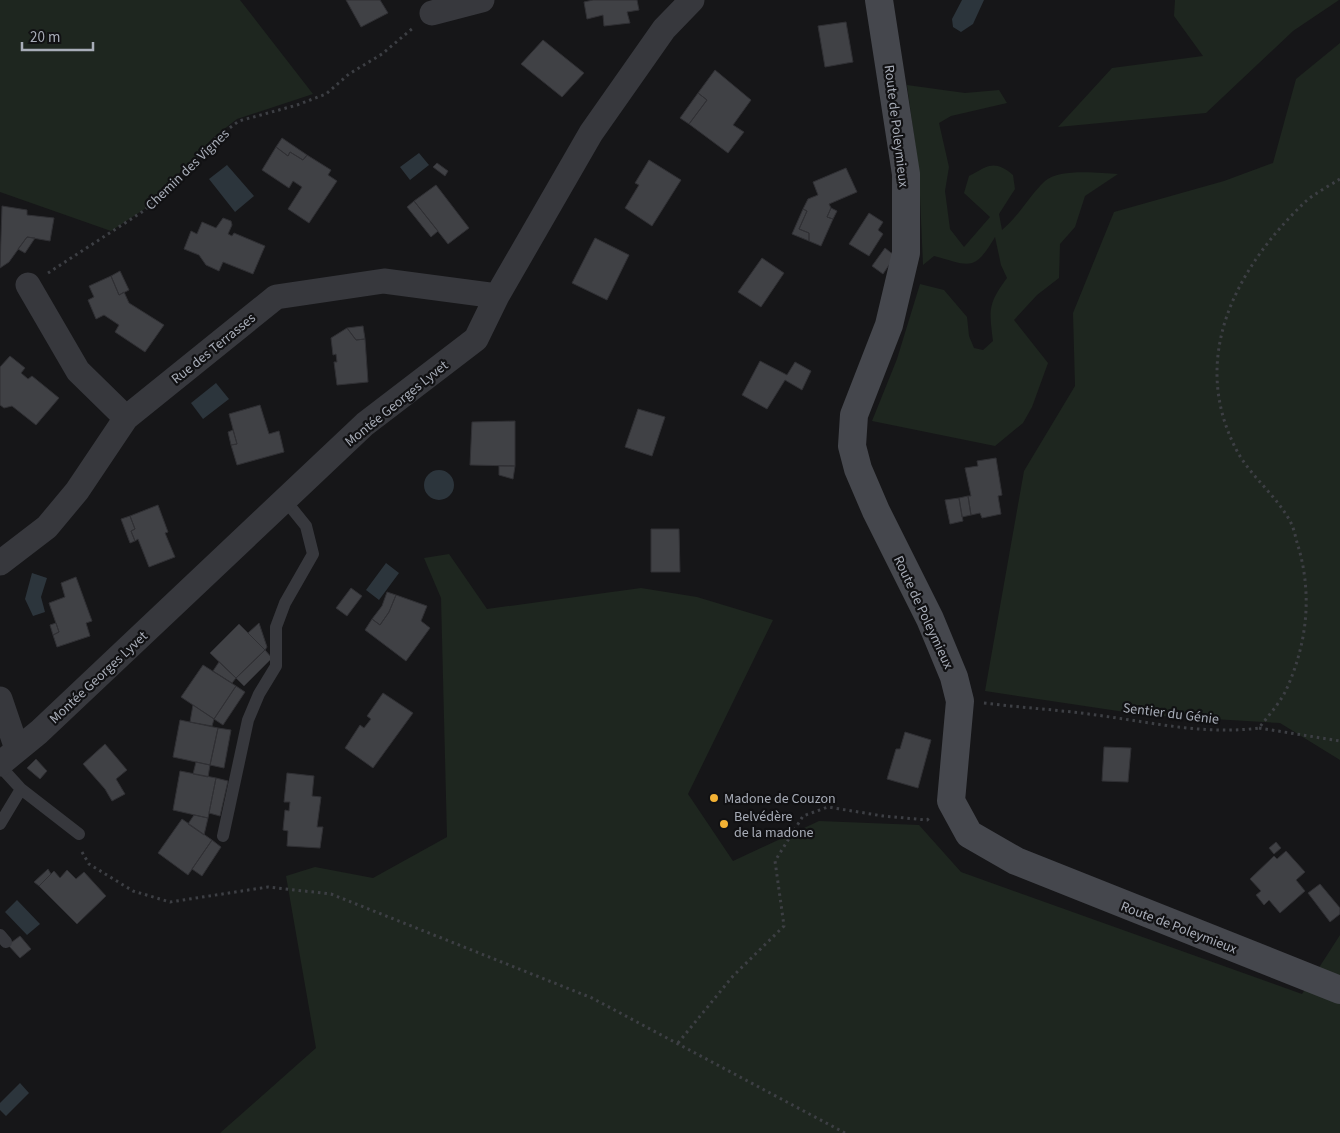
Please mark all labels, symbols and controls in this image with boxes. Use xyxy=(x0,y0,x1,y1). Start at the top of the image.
scale bar xyxy=(22,20,94,52)
text: 20 m xyxy=(30,27,60,48)
street label: Route de Poleymieux xyxy=(879,64,914,189)
street label: Chemin des Vignes xyxy=(141,124,234,215)
street label: Rue des Terrasses xyxy=(167,308,260,389)
street label: Montée Georges Lyvet xyxy=(341,356,453,452)
street label: Route de Poleymieux xyxy=(888,552,958,673)
street label: Montée Georges Lyvet xyxy=(45,627,152,729)
street label: Sentier du Génie xyxy=(1122,698,1220,730)
place label: Madone de Couzon xyxy=(724,789,836,809)
marker: Madone de Couzon xyxy=(708,792,720,804)
place label: Belvédère de la madone xyxy=(734,807,814,843)
marker: Belvédère de la madone xyxy=(718,818,730,830)
street label: Route de Poleymieux xyxy=(1118,897,1240,960)

